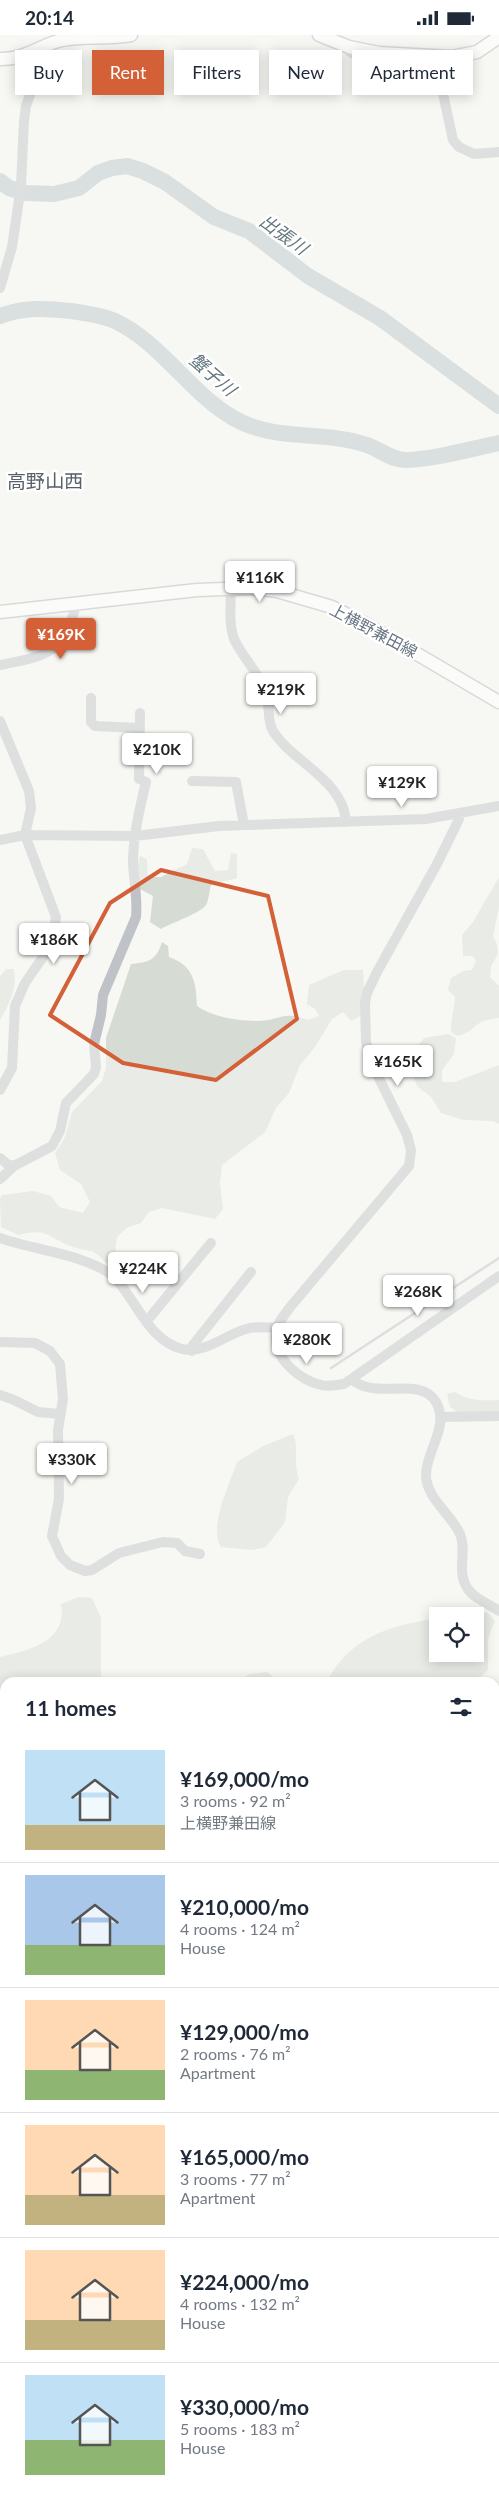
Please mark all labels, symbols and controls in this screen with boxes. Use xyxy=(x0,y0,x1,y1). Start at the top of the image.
text: 20:14 xyxy=(25,6,74,29)
chip: Buy xyxy=(15,50,82,95)
chip: Rent xyxy=(92,50,164,95)
chip: Filters xyxy=(174,50,259,95)
chip: New xyxy=(269,50,342,95)
chip: Apartment xyxy=(352,50,473,95)
water label: 出張川 xyxy=(256,209,314,260)
water label: 蟹子川 xyxy=(185,348,242,401)
district label: 高野山西 xyxy=(7,469,83,492)
pin: ¥116K xyxy=(225,561,295,603)
text: ¥116K xyxy=(236,567,284,586)
street label: 上横野兼田線 xyxy=(327,599,421,661)
pin: ¥169K xyxy=(26,617,96,660)
text: ¥169K xyxy=(37,624,85,643)
pin: ¥219K xyxy=(246,673,316,715)
text: ¥219K xyxy=(257,679,305,698)
pin: ¥210K xyxy=(122,733,192,775)
text: ¥210K xyxy=(133,739,181,758)
pin: ¥129K xyxy=(367,765,437,808)
text: ¥129K xyxy=(378,772,426,791)
pin: ¥186K xyxy=(19,923,89,965)
text: ¥186K xyxy=(30,929,78,948)
pin: ¥165K xyxy=(363,1045,433,1087)
text: ¥165K xyxy=(374,1051,422,1070)
pin: ¥224K xyxy=(108,1251,178,1294)
text: ¥224K xyxy=(119,1258,167,1277)
pin: ¥268K xyxy=(383,1275,453,1317)
text: ¥268K xyxy=(394,1281,442,1300)
pin: ¥280K xyxy=(272,1323,342,1365)
text: ¥280K xyxy=(283,1329,331,1348)
pin: ¥330K xyxy=(37,1443,107,1485)
text: ¥330K xyxy=(48,1449,96,1468)
map controls xyxy=(429,1607,484,1662)
button: locate xyxy=(429,1607,484,1662)
icon: filters xyxy=(447,1693,475,1721)
text: 11 homes xyxy=(25,1695,116,1720)
text: ¥169,000/mo xyxy=(180,1766,309,1791)
icon: home xyxy=(65,1770,125,1830)
text: 3 rooms · 92 m² xyxy=(180,1791,291,1810)
text: 上横野兼田線 xyxy=(180,1813,276,1832)
text: ¥210,000/mo xyxy=(180,1894,309,1919)
icon: home xyxy=(65,1895,125,1955)
text: 4 rooms · 124 m² xyxy=(180,1919,300,1938)
text: House xyxy=(180,1938,225,1957)
text: ¥129,000/mo xyxy=(180,2019,309,2044)
icon: home xyxy=(65,2020,125,2080)
text: 2 rooms · 76 m² xyxy=(180,2044,291,2063)
text: Apartment xyxy=(180,2063,255,2082)
text: ¥165,000/mo xyxy=(180,2144,309,2169)
icon: home xyxy=(65,2145,125,2205)
text: 3 rooms · 77 m² xyxy=(180,2169,291,2188)
text: Apartment xyxy=(180,2188,255,2207)
text: ¥224,000/mo xyxy=(180,2269,309,2294)
icon: home xyxy=(65,2270,125,2330)
text: 4 rooms · 132 m² xyxy=(180,2294,300,2313)
text: House xyxy=(180,2313,225,2332)
text: ¥330,000/mo xyxy=(180,2394,309,2419)
icon: home xyxy=(65,2395,125,2455)
text: 5 rooms · 183 m² xyxy=(180,2419,300,2438)
text: House xyxy=(180,2438,225,2457)

